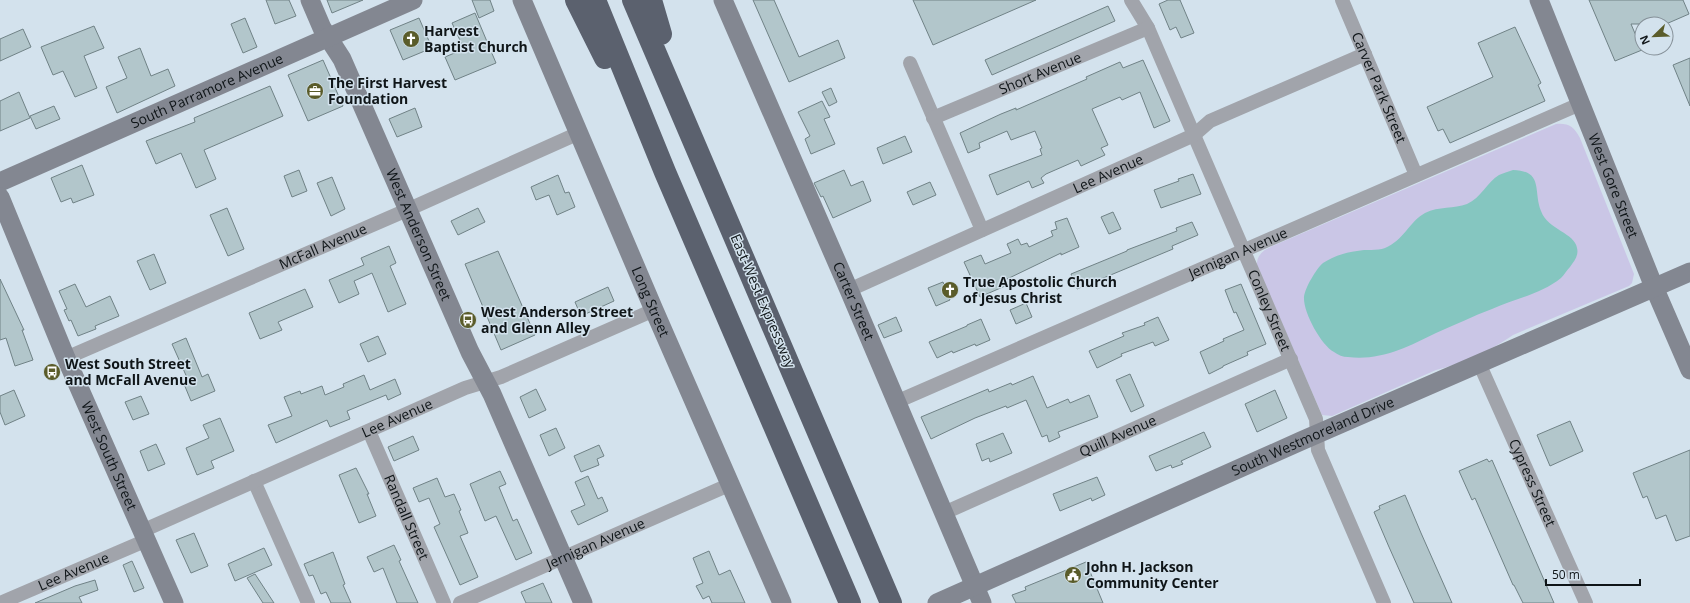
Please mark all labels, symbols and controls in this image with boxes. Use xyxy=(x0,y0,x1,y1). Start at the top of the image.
north arrow xyxy=(1634,16,1674,56)
place label: Harvest Baptist Church xyxy=(424,21,528,56)
church icon: Harvest Baptist Church xyxy=(401,29,421,49)
street label: Carver Park Street xyxy=(1348,29,1411,146)
text: N xyxy=(1636,33,1653,47)
street label: Short Avenue xyxy=(996,47,1084,98)
street label: South Parramore Avenue xyxy=(127,48,286,132)
place label: The First Harvest Foundation xyxy=(328,73,447,108)
office icon: The First Harvest Foundation xyxy=(305,81,325,101)
street label: West Gore Street xyxy=(1584,130,1643,241)
street label: Lee Avenue xyxy=(1070,149,1146,197)
street label: West Anderson Street xyxy=(382,165,456,303)
street label: McFall Avenue xyxy=(276,219,370,273)
street label: Jernigan Avenue xyxy=(1184,223,1290,283)
street label: East-West Expressway xyxy=(727,231,801,372)
street label: Carter Street xyxy=(829,258,879,343)
street label: Long Street xyxy=(628,263,675,340)
street label: Conley Street xyxy=(1244,266,1296,354)
place label: True Apostolic Church of Jesus Christ xyxy=(963,272,1117,307)
church icon: True Apostolic Church of Jesus Christ xyxy=(940,280,960,300)
place label: West Anderson Street and Glenn Alley xyxy=(481,302,633,337)
bus stop icon: West Anderson Street and Glenn Alley xyxy=(458,310,478,330)
place label: West South Street and McFall Avenue xyxy=(65,354,196,389)
bus stop icon: West South Street and McFall Avenue xyxy=(42,362,62,382)
street label: South Westmoreland Drive xyxy=(1228,392,1397,480)
street label: Lee Avenue xyxy=(359,394,435,442)
street label: West South Street xyxy=(77,398,142,513)
street label: Quill Avenue xyxy=(1076,410,1159,461)
street label: Cypress Street xyxy=(1505,436,1561,529)
street label: Randall Street xyxy=(380,471,434,563)
street label: Jernigan Avenue xyxy=(541,513,648,574)
street label: Lee Avenue xyxy=(35,547,112,595)
place label: John H. Jackson Community Center xyxy=(1084,557,1219,592)
scale bar xyxy=(1546,561,1640,587)
public building icon: John H. Jackson Community Center xyxy=(1063,565,1083,585)
text: 50 m xyxy=(1552,566,1580,583)

